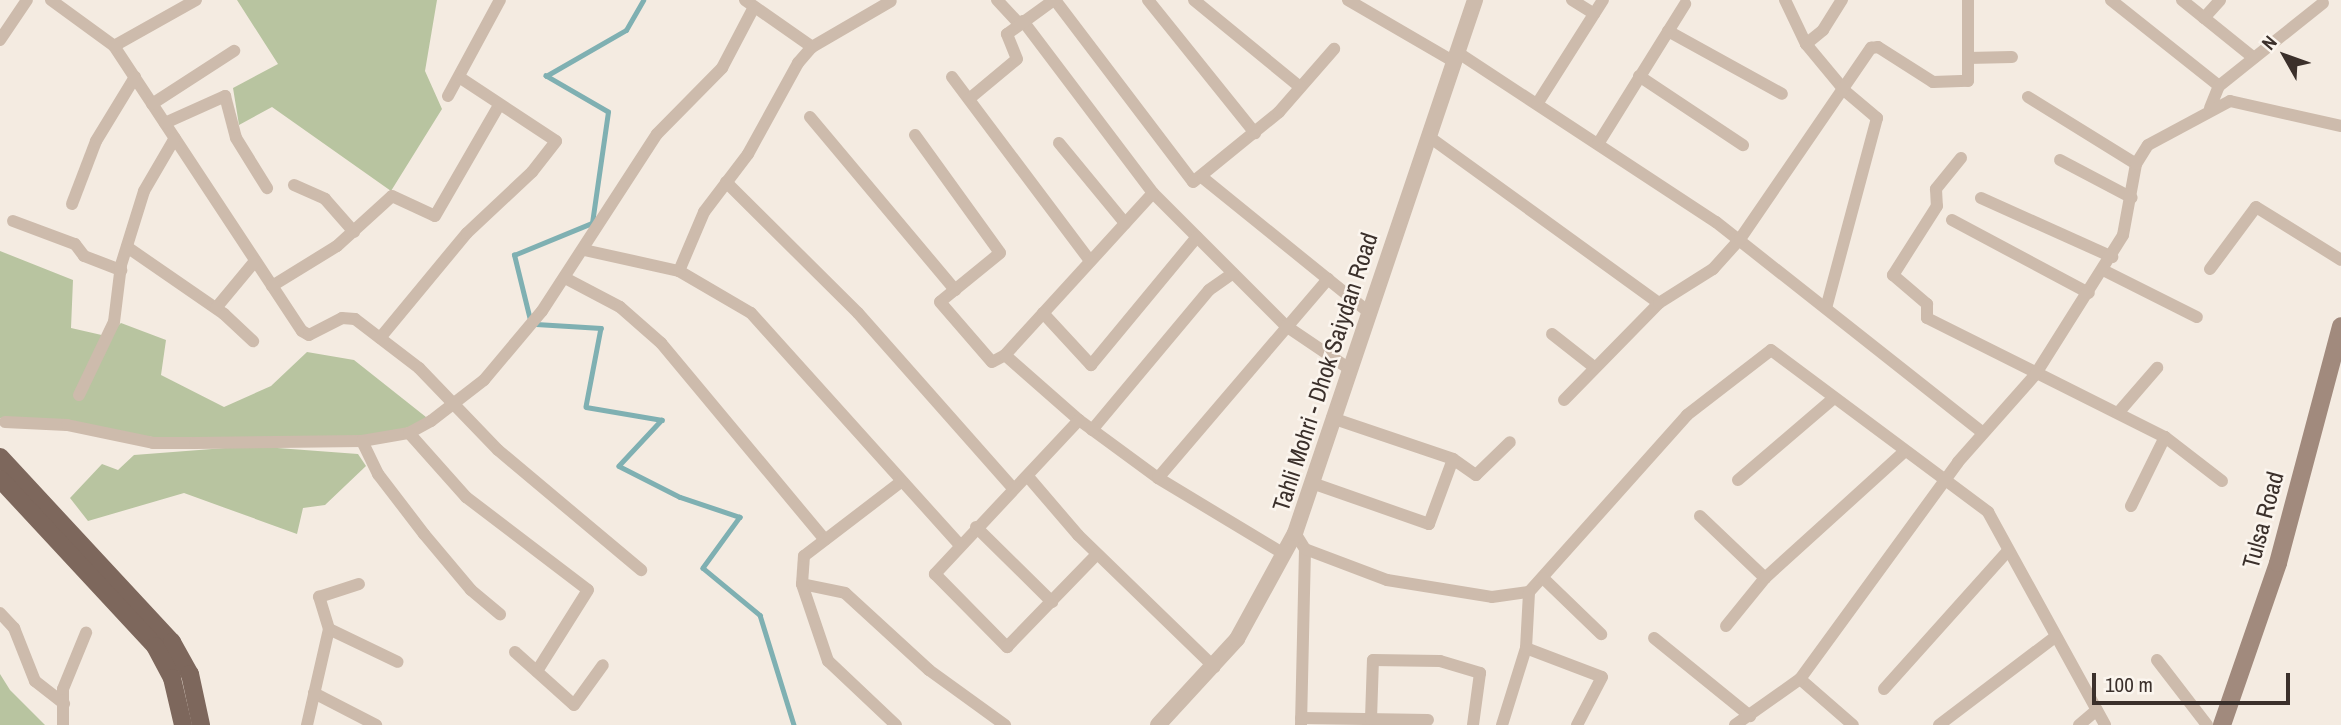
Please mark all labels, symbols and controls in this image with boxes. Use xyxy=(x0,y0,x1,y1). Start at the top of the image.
north arrow xyxy=(2250,21,2320,91)
text: N xyxy=(2255,30,2282,55)
street label: Tahli Mohri - Dhok Saiydan Road xyxy=(1266,229,1384,515)
street label: Tulsa Road xyxy=(2236,468,2290,572)
scale bar xyxy=(2096,658,2294,702)
text: 100 m xyxy=(2105,670,2153,699)

